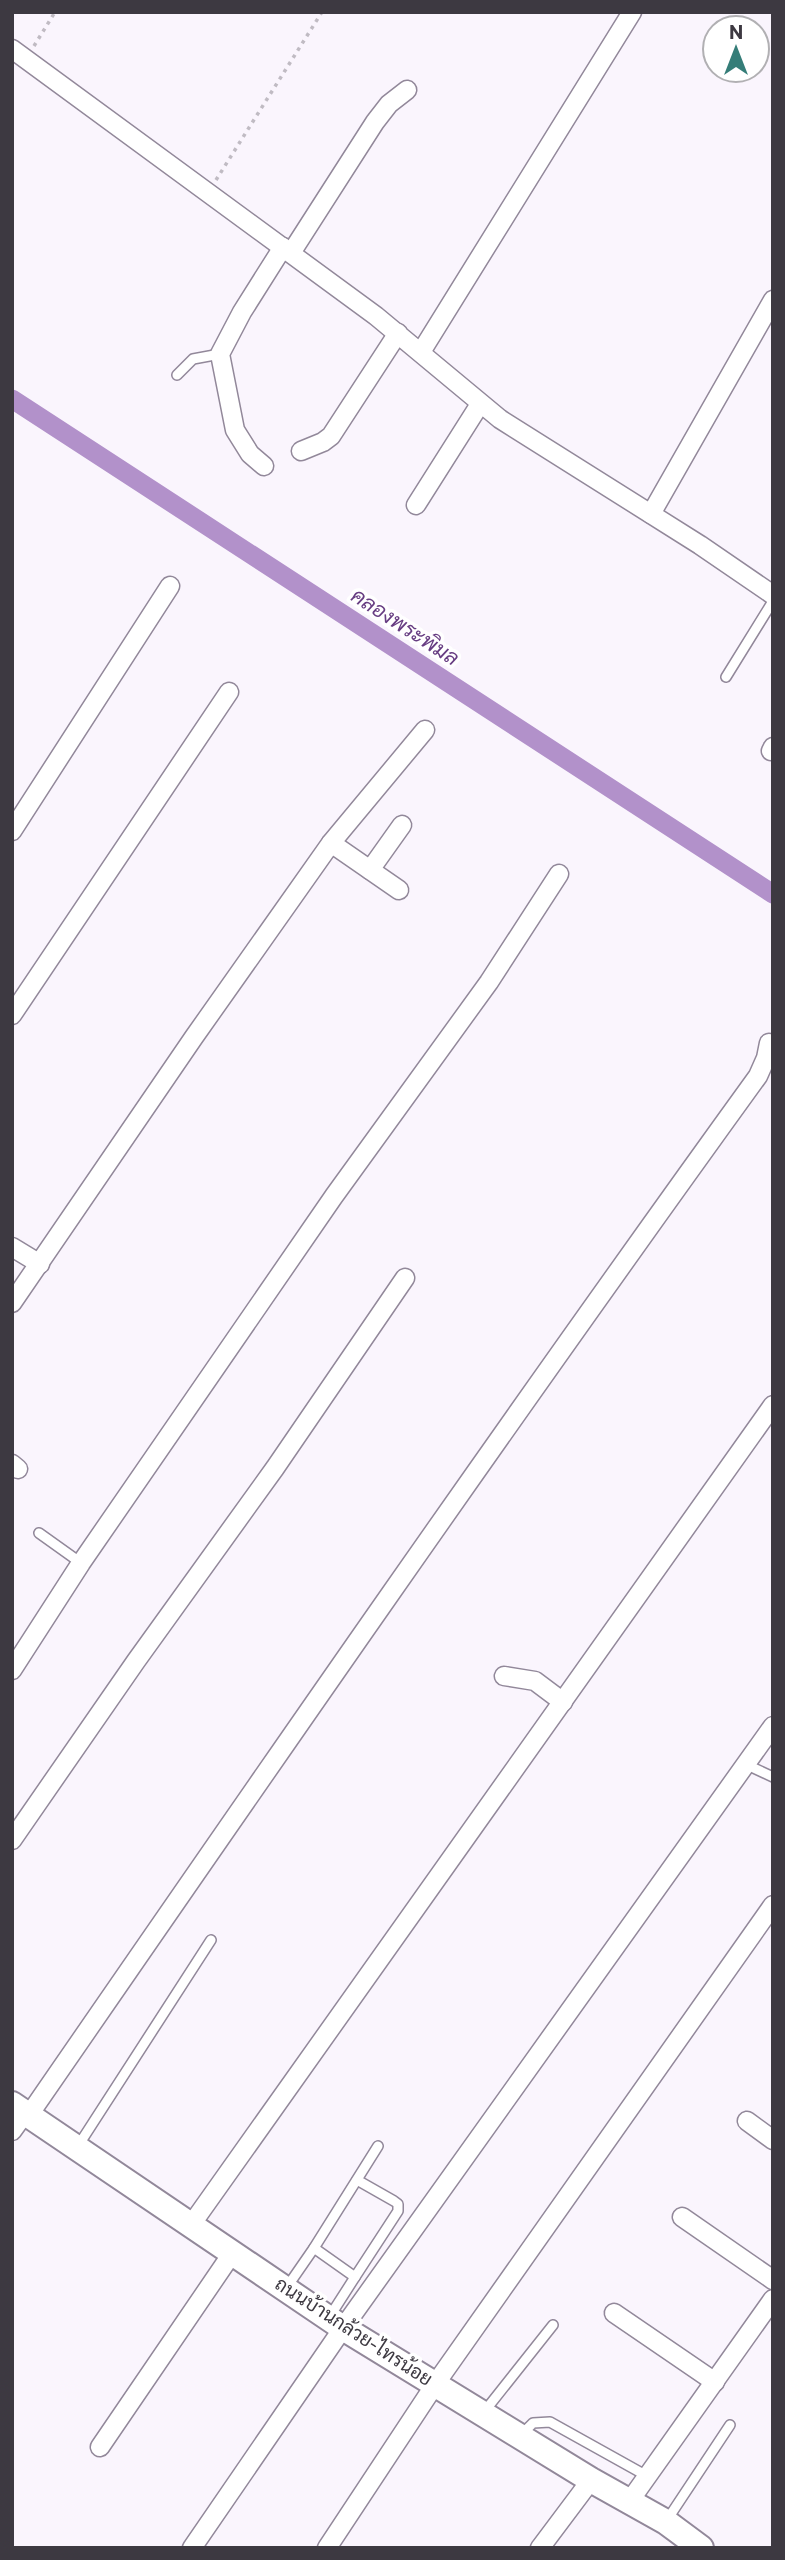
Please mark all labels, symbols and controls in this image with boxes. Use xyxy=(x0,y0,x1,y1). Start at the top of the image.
north arrow xyxy=(701,14,771,84)
text: N xyxy=(729,20,743,43)
water label: คลองพระพิมล xyxy=(347,582,464,670)
street label: ถนนบ้านกล้วย-ไทรน้อย xyxy=(271,2271,437,2390)

